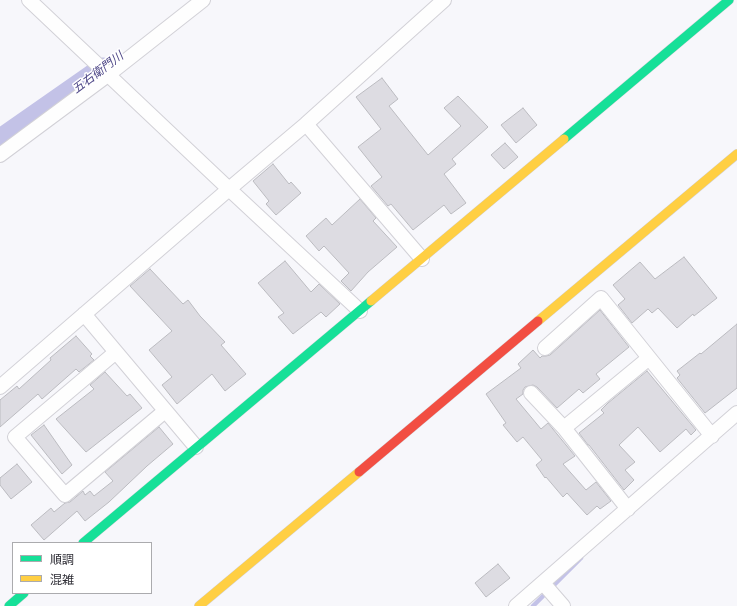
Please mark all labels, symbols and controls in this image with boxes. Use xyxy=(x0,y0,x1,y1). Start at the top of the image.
water label: 五右衛門川 xyxy=(70,49,126,97)
legend xyxy=(12,542,152,594)
text: 順調 xyxy=(50,553,74,567)
text: 混雑 xyxy=(50,573,74,587)

